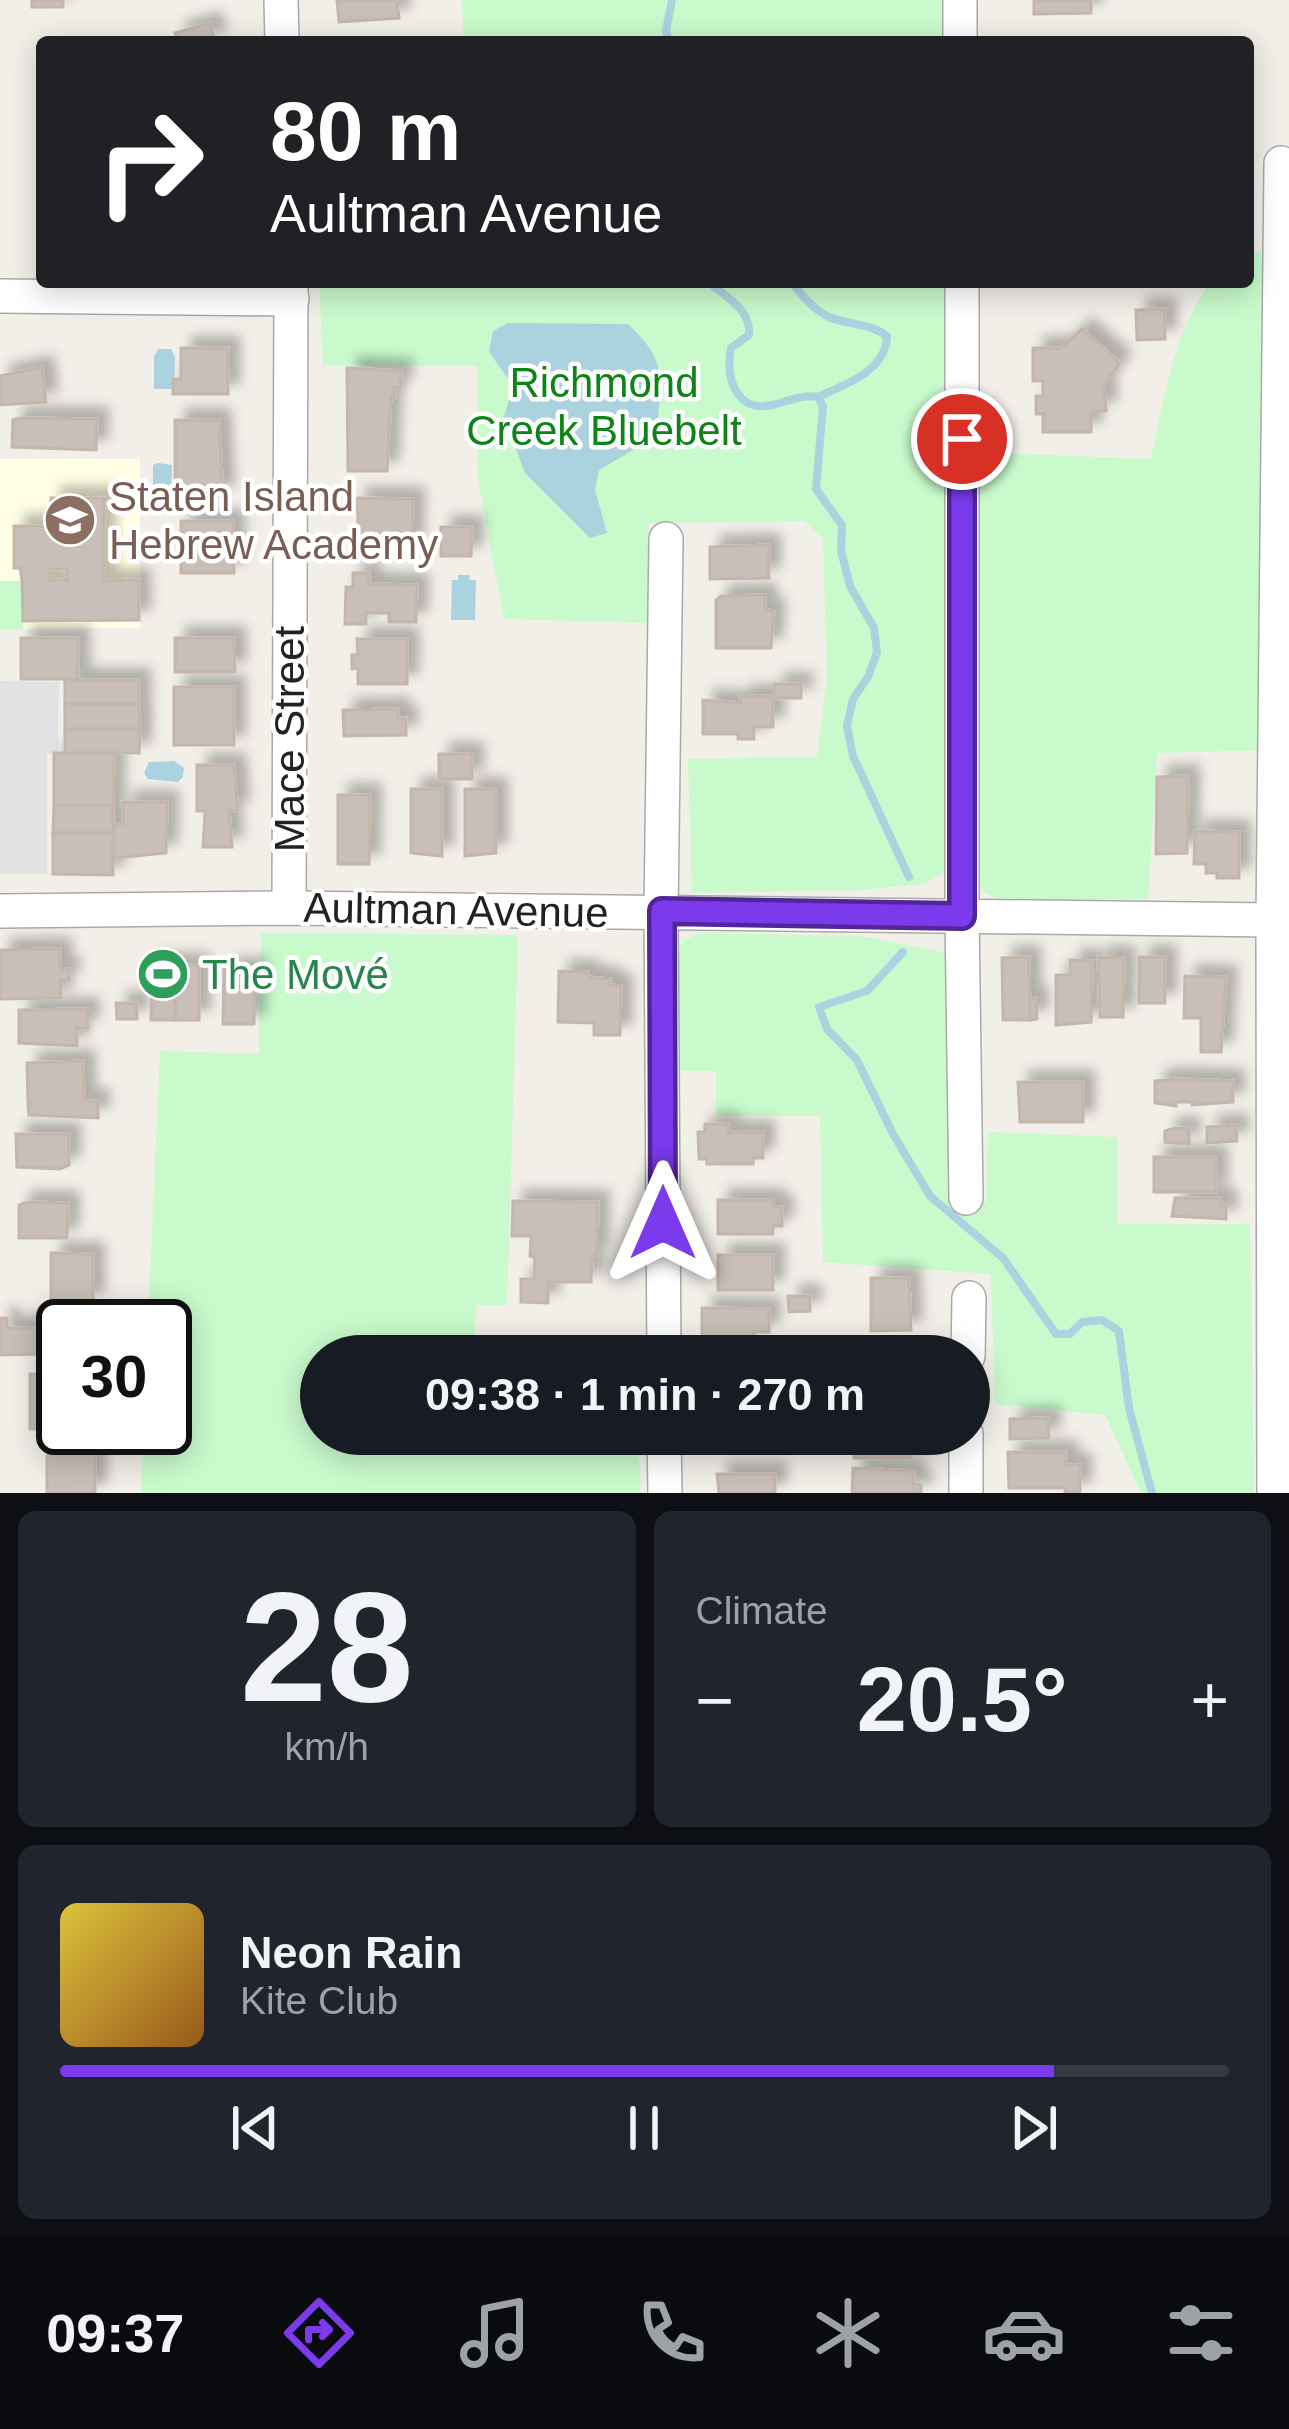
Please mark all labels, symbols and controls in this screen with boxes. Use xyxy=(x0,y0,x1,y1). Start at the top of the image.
icon: right xyxy=(72,84,228,240)
text: 80 m xyxy=(270,84,461,178)
text: Aultman Avenue xyxy=(270,183,662,243)
park label: Richmond Creek Bluebelt xyxy=(466,359,742,454)
pin xyxy=(911,388,1013,490)
icon: arrive xyxy=(929,406,995,472)
place label: Staten Island Hebrew Academy xyxy=(109,473,438,568)
school or university icon: Staten Island Hebrew Academy xyxy=(42,492,98,548)
street label: Mace Street xyxy=(266,625,313,852)
street label: Aultman Avenue xyxy=(303,884,609,936)
sports icon: The Mové xyxy=(135,946,191,1002)
place label: The Mové xyxy=(202,951,389,998)
position arrow xyxy=(600,1160,726,1286)
speed limit sign: 30 xyxy=(36,1299,192,1455)
text: 09:38 · 1 min · 270 m xyxy=(425,1369,865,1420)
text: 28 xyxy=(240,1560,414,1734)
text: Climate xyxy=(696,1589,828,1632)
text: 20.5° xyxy=(857,1650,1068,1750)
text: − xyxy=(696,1663,734,1737)
text: + xyxy=(1190,1663,1229,1737)
text: km/h xyxy=(284,1725,369,1768)
text: Neon Rain xyxy=(240,1927,463,1978)
text: Kite Club xyxy=(240,1979,398,2022)
icon: previous xyxy=(222,2095,288,2161)
icon: pause xyxy=(611,2095,677,2161)
icon: next xyxy=(1001,2095,1067,2161)
icon: directions xyxy=(277,2291,361,2375)
icon: music xyxy=(453,2291,537,2375)
icon: phone xyxy=(630,2291,714,2375)
icon: climate xyxy=(806,2291,890,2375)
icon: car xyxy=(982,2291,1066,2375)
icon: filters xyxy=(1159,2291,1243,2375)
text: 09:37 xyxy=(46,2303,184,2363)

